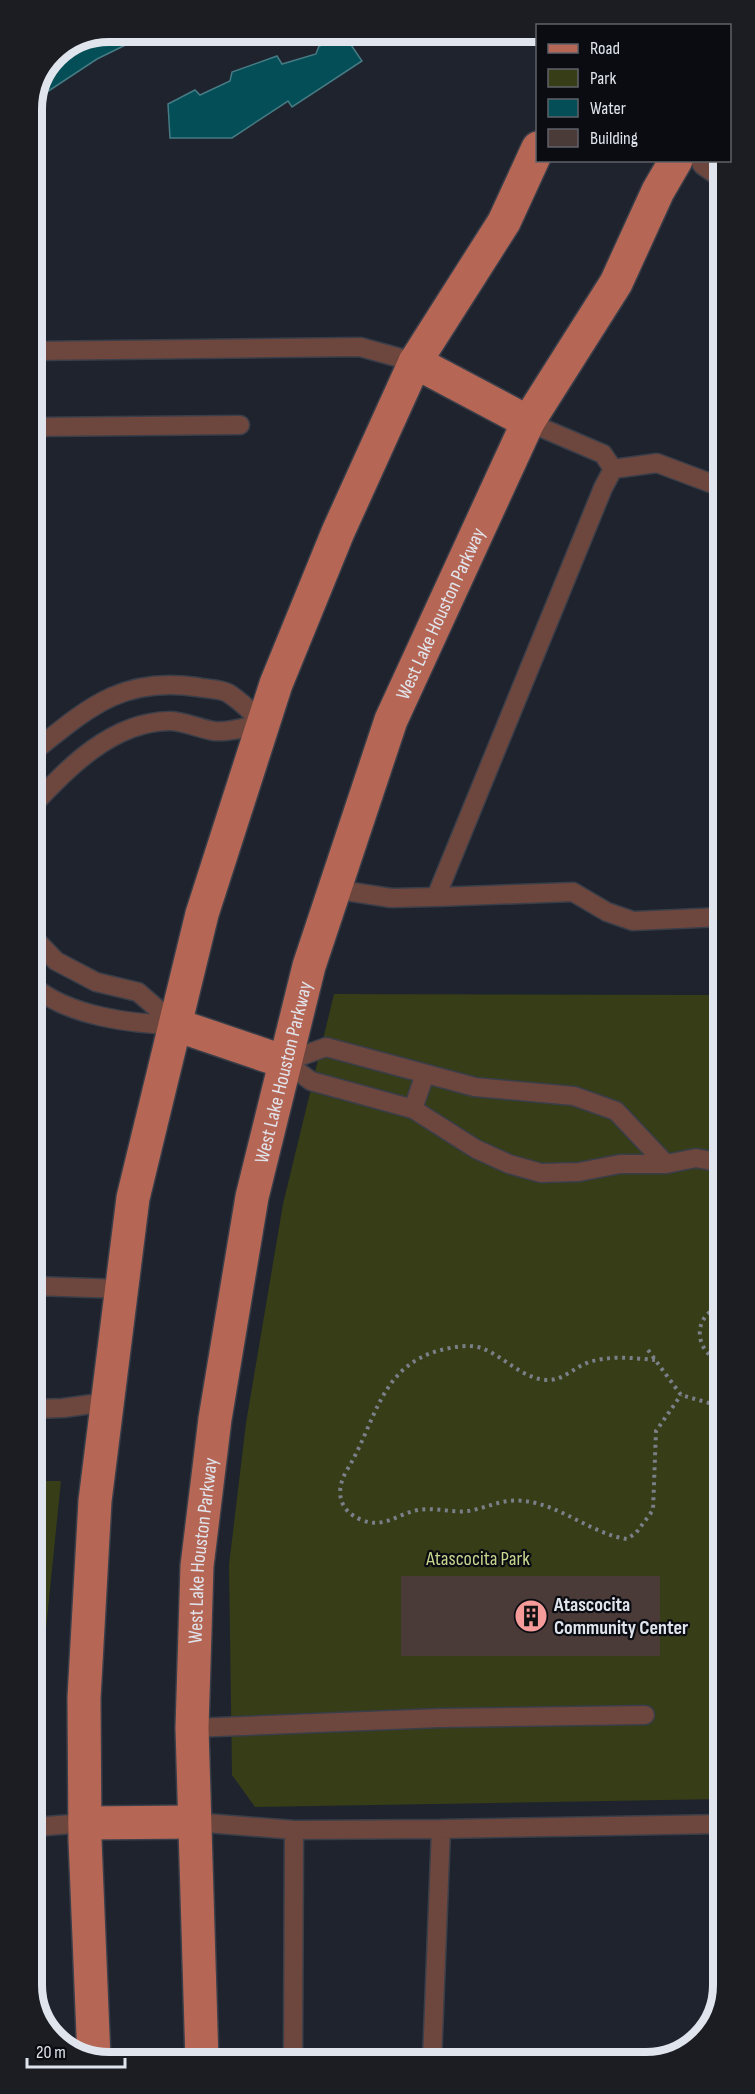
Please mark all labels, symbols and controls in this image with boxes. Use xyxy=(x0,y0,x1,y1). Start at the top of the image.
legend xyxy=(536,24,731,162)
text: Road xyxy=(590,38,620,59)
text: Park xyxy=(590,68,616,89)
text: Water xyxy=(590,98,626,119)
text: Building xyxy=(590,128,638,149)
street label: West Lake Houston Parkway xyxy=(391,524,491,704)
street label: West Lake Houston Parkway xyxy=(250,979,318,1166)
street label: West Lake Houston Parkway xyxy=(184,1456,223,1644)
park label: Atascocita Park xyxy=(425,1547,530,1571)
place label: Atascocita Community Center xyxy=(553,1593,688,1640)
building icon: Atascocita Community Center xyxy=(513,1598,549,1634)
scale bar xyxy=(27,2031,124,2069)
text: 20 m xyxy=(36,2042,66,2063)

